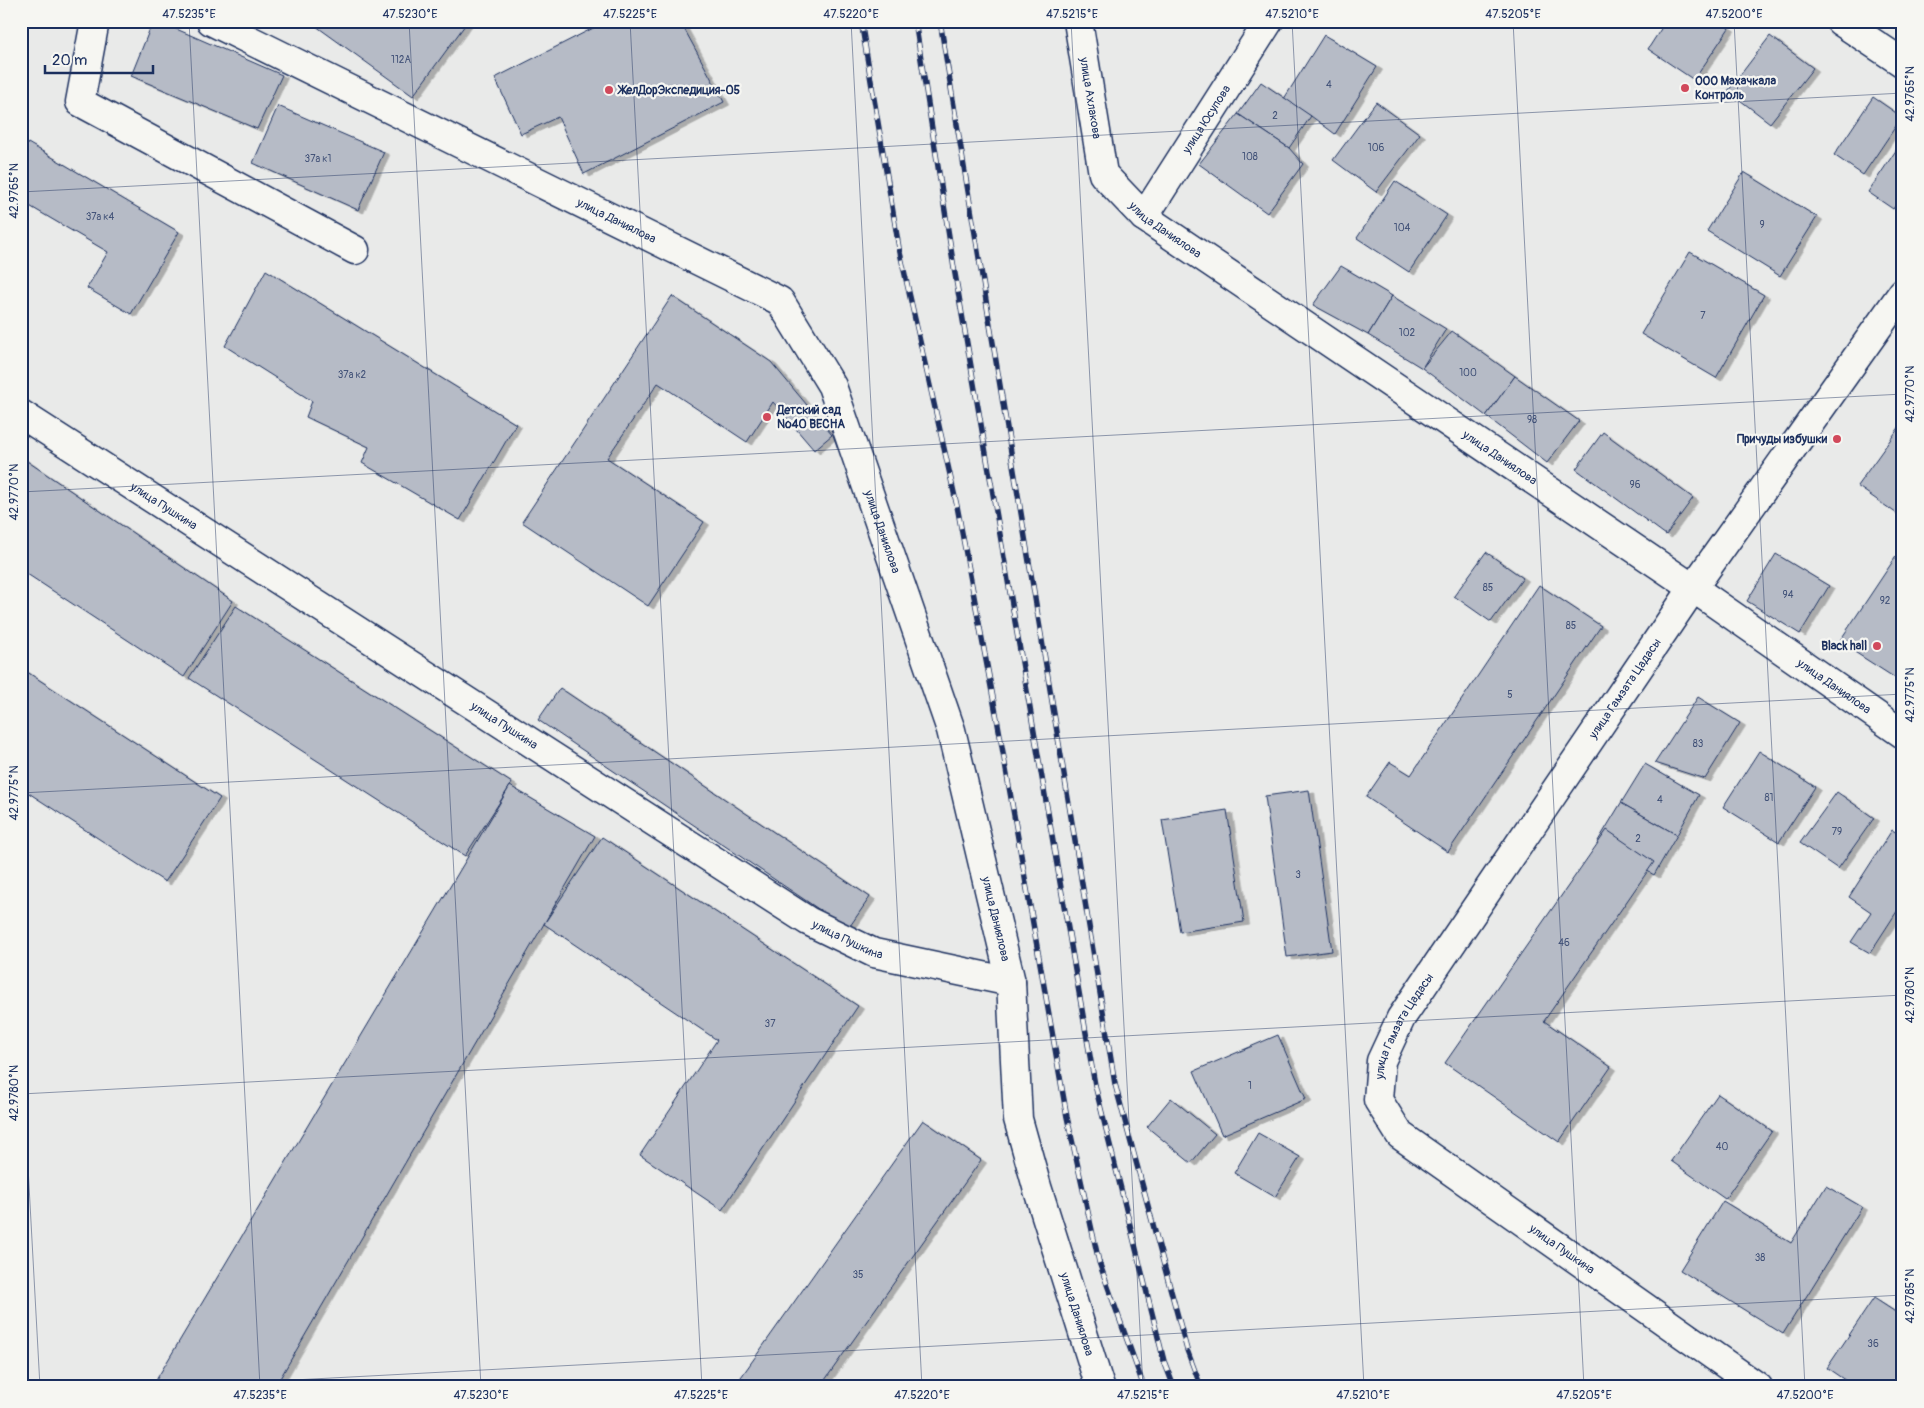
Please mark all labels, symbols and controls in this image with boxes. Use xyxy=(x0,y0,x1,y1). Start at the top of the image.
text: 47.5235°E xyxy=(162,7,216,22)
text: 47.5230°E xyxy=(382,7,438,22)
text: 47.5225°E xyxy=(603,7,657,22)
text: 47.5220°E xyxy=(823,7,879,22)
text: 47.5215°E xyxy=(1046,7,1098,22)
text: 47.5210°E xyxy=(1265,7,1319,22)
text: 47.5205°E xyxy=(1485,7,1541,22)
text: 47.5200°E xyxy=(1705,7,1763,22)
scale bar xyxy=(45,42,152,74)
text: 20 m xyxy=(52,51,87,70)
house number: 112А xyxy=(391,54,411,66)
street label: улица Ахлакова xyxy=(1076,55,1104,140)
text: 42.9765°N xyxy=(1903,66,1918,122)
place label: ООО Махачкала Контроль xyxy=(1695,74,1776,103)
house number: 4 xyxy=(1326,79,1332,91)
street label: улица Юсупова xyxy=(1179,82,1234,157)
marker: ООО Махачкала Контроль xyxy=(1679,82,1691,94)
place label: ЖелДорЭкспедиция-05 xyxy=(617,83,741,98)
marker: ЖелДорЭкспедиция-05 xyxy=(603,84,615,96)
house number: 2 xyxy=(1272,110,1278,122)
house number: 106 xyxy=(1368,142,1384,154)
house number: 108 xyxy=(1242,151,1258,163)
house number: 37а к1 xyxy=(305,153,331,165)
text: 42.9765°N xyxy=(7,163,22,219)
street label: улица Даниялова xyxy=(573,195,659,247)
street label: улица Даниялова xyxy=(1125,198,1204,262)
house number: 37а к4 xyxy=(86,211,115,223)
house number: 9 xyxy=(1759,219,1765,231)
house number: 104 xyxy=(1394,222,1410,234)
house number: 7 xyxy=(1700,310,1706,322)
house number: 102 xyxy=(1399,327,1416,339)
text: 42.9770°N xyxy=(1903,366,1918,422)
house number: 100 xyxy=(1459,367,1477,379)
house number: 37а к2 xyxy=(338,369,367,381)
place label: Детский сад №40 ВЕСНА xyxy=(776,403,845,432)
marker: Детский сад №40 ВЕСНА xyxy=(761,411,773,423)
house number: 98 xyxy=(1527,414,1537,426)
street label: улица Даниялова xyxy=(1459,427,1540,489)
place label: Причуды избушки xyxy=(1737,432,1828,447)
marker: Причуды избушки xyxy=(1831,433,1843,445)
text: 42.9770°N xyxy=(7,464,22,520)
street label: улица Пушкина xyxy=(127,479,200,534)
house number: 96 xyxy=(1630,479,1641,491)
street label: улица Даниялова xyxy=(860,488,903,576)
house number: 85 xyxy=(1483,582,1493,594)
house number: 94 xyxy=(1783,589,1794,601)
house number: 92 xyxy=(1880,595,1891,607)
house number: 85 xyxy=(1566,620,1576,632)
street label: улица Гамзата Цадасы xyxy=(1585,635,1665,743)
place label: Black hall xyxy=(1821,639,1867,654)
marker: Black hall xyxy=(1871,640,1883,652)
street label: улица Даниялова xyxy=(1793,655,1874,718)
text: 42.9775°N xyxy=(1903,667,1918,723)
house number: 5 xyxy=(1507,689,1513,701)
street label: улица Пушкина xyxy=(467,698,541,753)
house number: 83 xyxy=(1693,738,1704,750)
text: 42.9775°N xyxy=(7,765,22,821)
house number: 81 xyxy=(1765,792,1774,804)
house number: 4 xyxy=(1657,794,1663,806)
house number: 79 xyxy=(1832,826,1842,838)
house number: 2 xyxy=(1635,833,1641,845)
house number: 3 xyxy=(1295,869,1301,881)
street label: улица Даниялова xyxy=(978,874,1013,963)
street label: улица Пушкина xyxy=(809,917,884,963)
house number: 46 xyxy=(1558,937,1570,949)
text: 42.9780°N xyxy=(1903,967,1918,1023)
street label: улица Гамзата Цадасы xyxy=(1373,970,1437,1081)
house number: 37 xyxy=(765,1018,776,1030)
text: 42.9780°N xyxy=(7,1065,22,1121)
house number: 1 xyxy=(1248,1080,1252,1092)
house number: 40 xyxy=(1716,1141,1728,1153)
street label: улица Пушкина xyxy=(1525,1221,1598,1278)
house number: 38 xyxy=(1755,1252,1765,1264)
house number: 35 xyxy=(853,1269,864,1281)
text: 42.9785°N xyxy=(1903,1269,1918,1323)
street label: улица Даниялова xyxy=(1056,1270,1097,1358)
house number: 36 xyxy=(1867,1338,1879,1350)
text: 47.5235°E xyxy=(233,1388,287,1403)
text: 47.5230°E xyxy=(453,1388,509,1403)
text: 47.5225°E xyxy=(674,1388,728,1403)
text: 47.5220°E xyxy=(894,1388,950,1403)
text: 47.5215°E xyxy=(1117,1388,1169,1403)
text: 47.5210°E xyxy=(1336,1388,1390,1403)
text: 47.5205°E xyxy=(1556,1388,1612,1403)
text: 47.5200°E xyxy=(1776,1388,1834,1403)

